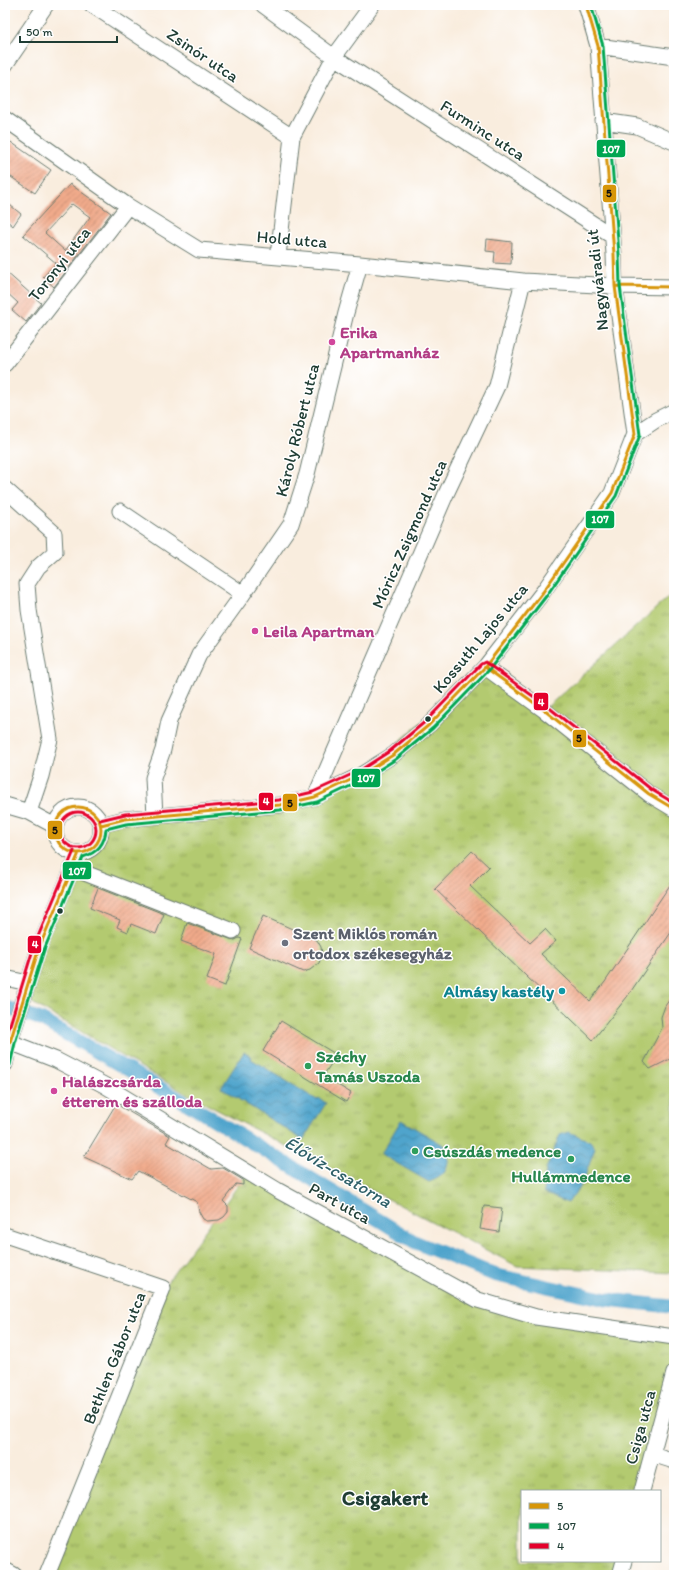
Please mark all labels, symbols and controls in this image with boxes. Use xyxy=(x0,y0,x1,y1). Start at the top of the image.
scale bar xyxy=(20,18,117,44)
street label: Zsinór utca xyxy=(163,24,243,86)
text: 50 m xyxy=(26,25,52,39)
street label: Furminc utca xyxy=(437,95,529,165)
line badge: 107 xyxy=(596,139,626,158)
text: 107 xyxy=(602,143,620,156)
line badge: 5 xyxy=(602,184,617,203)
text: 5 xyxy=(606,187,612,200)
street label: Toronyi utca xyxy=(24,223,94,305)
street label: Hold utca xyxy=(256,226,328,252)
street label: Nagyváradi út xyxy=(582,228,612,332)
place label: Erika Apartmanház xyxy=(339,322,439,363)
marker: Erika Apartmanház xyxy=(327,337,337,347)
street label: Károly Róbert utca xyxy=(271,361,323,499)
street label: Móricz Zsigmond utca xyxy=(367,457,451,611)
line badge: 107 xyxy=(585,510,615,529)
text: 107 xyxy=(591,513,609,526)
street label: Kossuth Lajos utca xyxy=(428,579,532,697)
place label: Leila Apartman xyxy=(263,621,375,642)
marker: Leila Apartman xyxy=(250,626,260,636)
line badge: 4 xyxy=(533,692,549,711)
text: 4 xyxy=(538,696,545,709)
unlabelled marker xyxy=(423,714,433,724)
line badge: 5 xyxy=(572,729,587,748)
text: 5 xyxy=(576,732,582,745)
line badge: 107 xyxy=(351,768,381,788)
text: 107 xyxy=(357,772,375,785)
line badge: 4 xyxy=(258,792,274,811)
line badge: 5 xyxy=(282,793,298,812)
text: 4 xyxy=(263,795,270,808)
text: 5 xyxy=(287,797,293,810)
line badge: 5 xyxy=(47,820,63,840)
text: 5 xyxy=(52,824,58,837)
line badge: 107 xyxy=(62,861,92,880)
text: 107 xyxy=(68,865,86,878)
unlabelled marker xyxy=(55,906,65,916)
place label: Szent Miklós román ortodox székesegyház xyxy=(293,923,452,964)
line badge: 4 xyxy=(27,935,42,954)
text: 4 xyxy=(32,938,39,951)
marker: Szent Miklós román ortodox székesegyház xyxy=(280,938,290,948)
place label: Almásy kastély xyxy=(443,981,555,1002)
marker: Almásy kastély xyxy=(557,986,567,996)
place label: Széchy Tamás Uszoda xyxy=(315,1046,421,1086)
marker: Széchy Tamás Uszoda xyxy=(303,1061,313,1071)
place label: Halászcsárda étterem és szálloda xyxy=(62,1071,203,1111)
marker: Halászcsárda étterem és szálloda xyxy=(49,1086,59,1096)
water label: Élővíz-csatorna xyxy=(281,1131,396,1213)
place label: Csúszdás medence xyxy=(423,1141,561,1161)
marker: Csúszdás medence xyxy=(410,1146,420,1156)
marker: Hullámmedence xyxy=(566,1154,576,1164)
place label: Hullámmedence xyxy=(511,1166,631,1186)
street label: Part utca xyxy=(306,1178,374,1228)
street label: Bethlen Gábor utca xyxy=(78,1289,150,1427)
street label: Csiga utca xyxy=(620,1387,660,1466)
district label: Csigakert xyxy=(342,1485,428,1511)
legend xyxy=(521,1490,661,1562)
text: 5 xyxy=(557,1499,563,1513)
text: 107 xyxy=(557,1519,576,1533)
text: 4 xyxy=(557,1539,564,1553)

